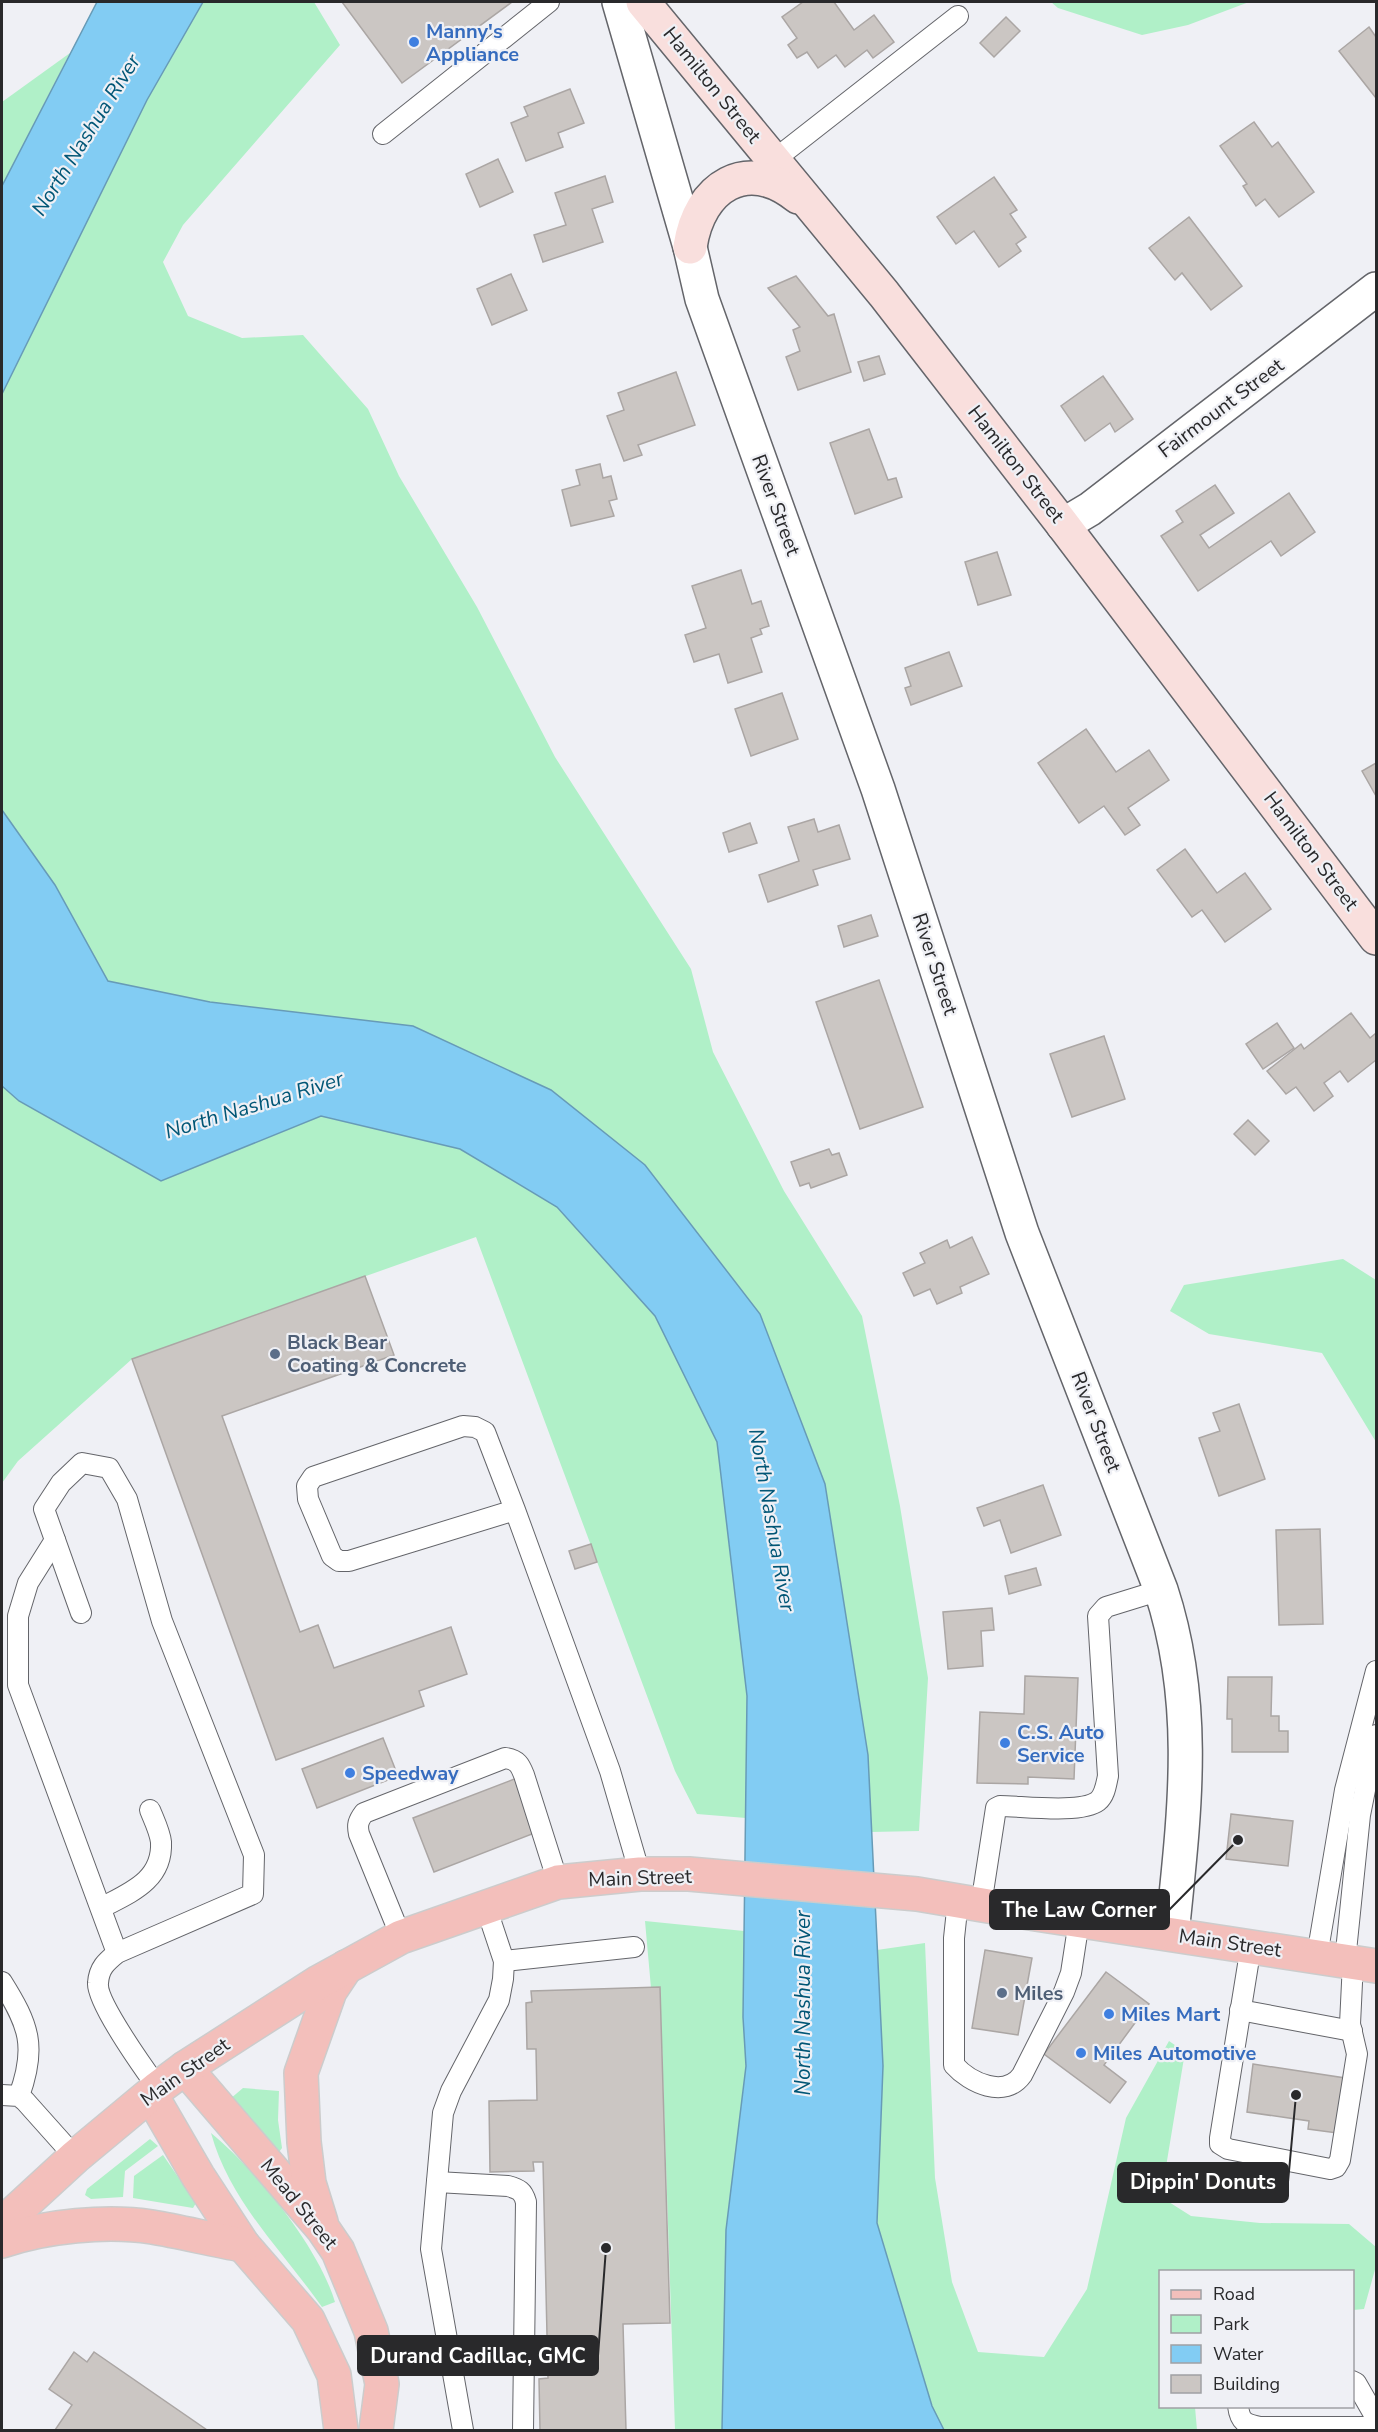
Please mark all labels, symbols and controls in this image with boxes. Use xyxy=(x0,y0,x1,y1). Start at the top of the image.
place label: Manny's Appliance xyxy=(426,18,519,68)
street label: Hamilton Street xyxy=(657,21,768,150)
marker: Manny's Appliance xyxy=(407,35,421,49)
water label: North Nashua River xyxy=(25,49,147,221)
street label: Fairmount Street xyxy=(1153,351,1290,464)
street label: Hamilton Street xyxy=(962,400,1071,529)
street label: River Street xyxy=(745,451,807,560)
street label: Hamilton Street xyxy=(1257,786,1365,917)
street label: River Street xyxy=(906,910,964,1019)
water label: North Nashua River xyxy=(161,1064,347,1145)
place label: Black Bear Coating & Concrete xyxy=(287,1329,467,1379)
marker: Black Bear Coating & Concrete xyxy=(268,1347,282,1361)
street label: River Street xyxy=(1064,1368,1128,1477)
water label: North Nashua River xyxy=(742,1426,802,1614)
place label: C.S. Auto Service xyxy=(1017,1719,1104,1769)
marker: C.S. Auto Service xyxy=(998,1736,1012,1750)
place label: Speedway xyxy=(362,1760,459,1787)
marker: Speedway xyxy=(343,1766,357,1780)
street label: Main Street xyxy=(588,1863,693,1893)
callout: The Law Corner xyxy=(990,1890,1169,1929)
text: The Law Corner xyxy=(1002,1896,1157,1924)
water label: North Nashua River xyxy=(789,1910,817,2096)
street label: Main Street xyxy=(1177,1922,1284,1964)
place label: Miles xyxy=(1014,1980,1064,2007)
marker: Miles xyxy=(995,1986,1009,2000)
place label: Miles Mart xyxy=(1121,2001,1220,2028)
marker: Miles Mart xyxy=(1102,2007,1116,2021)
street label: Main Street xyxy=(135,2031,236,2113)
place label: Miles Automotive xyxy=(1093,2040,1256,2067)
marker: Miles Automotive xyxy=(1074,2046,1088,2060)
street label: Mead Street xyxy=(254,2153,345,2256)
callout: Dippin' Donuts xyxy=(1118,2163,1288,2202)
text: Dippin' Donuts xyxy=(1130,2168,1276,2196)
legend xyxy=(1159,2270,1354,2408)
text: Road xyxy=(1213,2282,1255,2306)
text: Park xyxy=(1213,2312,1250,2336)
callout: Durand Cadillac, GMC xyxy=(358,2336,598,2375)
text: Durand Cadillac, GMC xyxy=(370,2342,586,2370)
text: Water xyxy=(1213,2342,1264,2366)
text: Building xyxy=(1213,2372,1280,2396)

